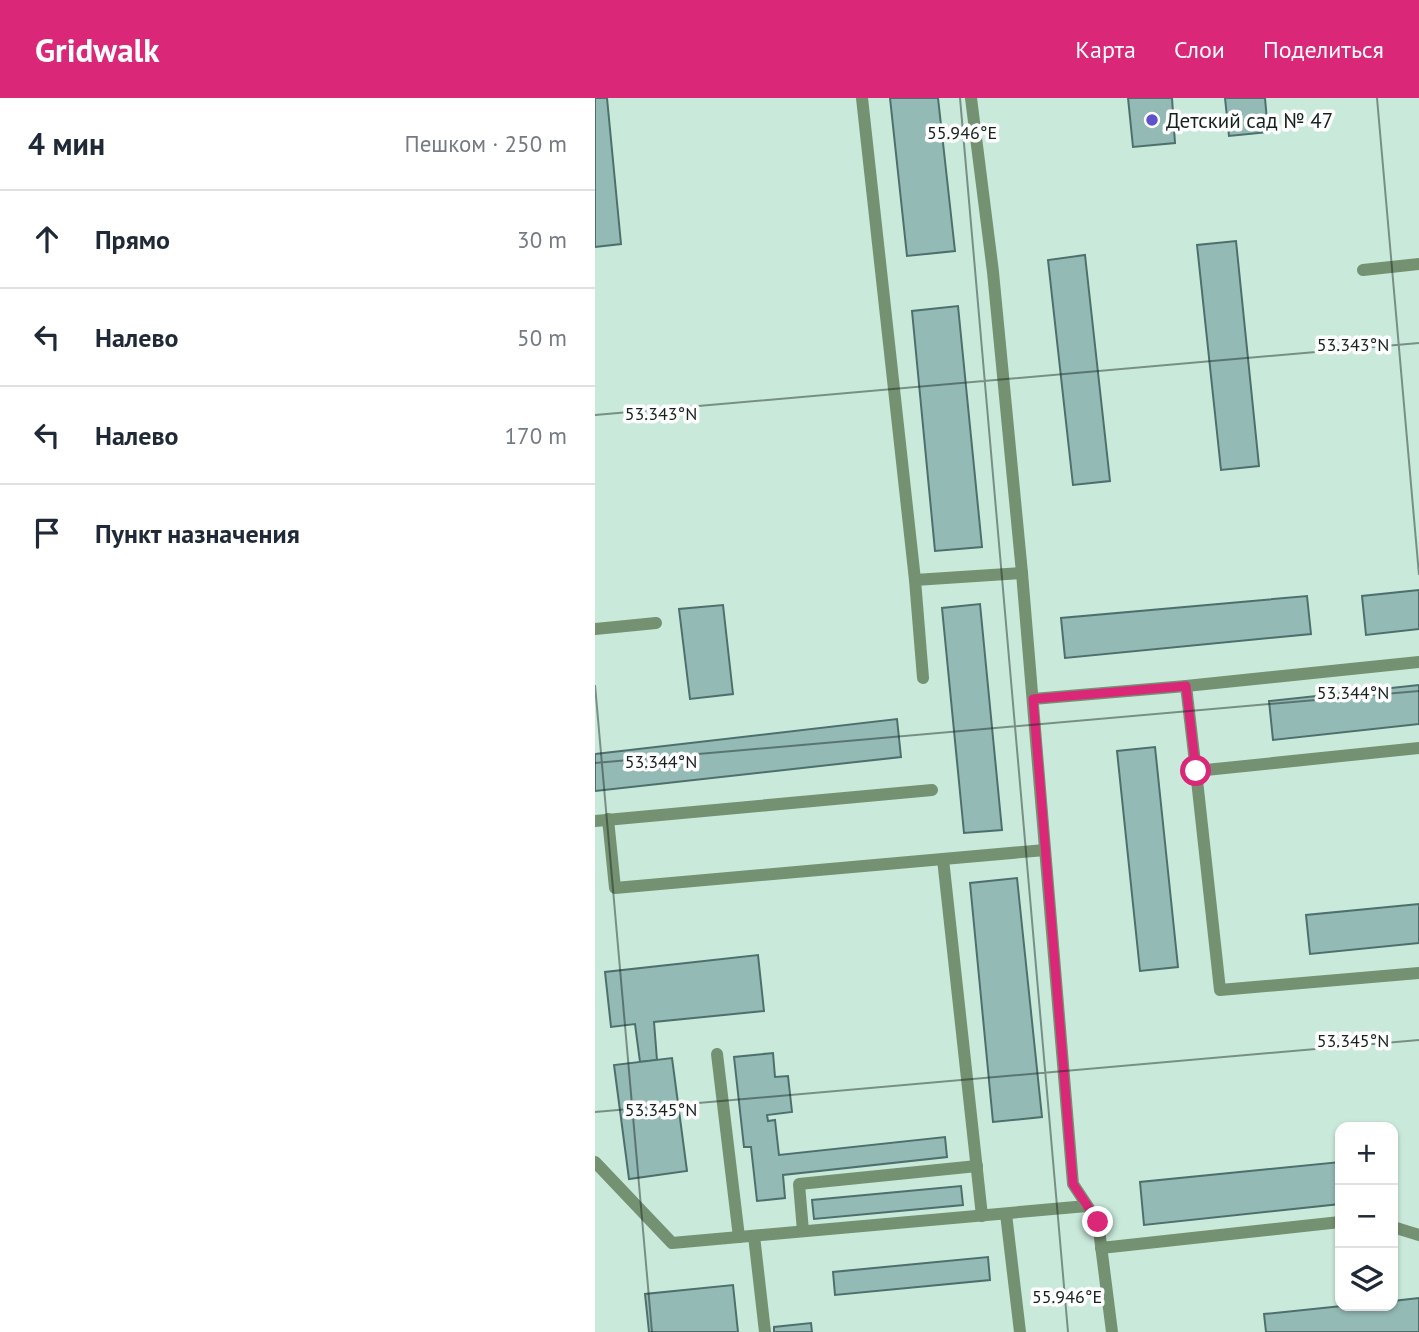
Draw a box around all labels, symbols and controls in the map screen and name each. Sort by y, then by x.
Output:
text: Gridwalk [35,28,159,71]
text: Карта [1075,34,1136,65]
text: Слои [1174,34,1225,65]
text: Поделиться [1263,34,1384,65]
place label: Детский сад № 47 [1166,107,1333,134]
marker: Детский сад № 47 [1144,112,1160,128]
text: 55.946°E [927,121,997,144]
text: 4 мин [28,124,105,163]
text: Пешком · 250 m [404,129,567,158]
icon: ahead [28,220,66,258]
text: Прямо [95,223,170,256]
text: 30 m [517,225,567,254]
icon: left [28,318,66,356]
text: Налево [95,321,179,354]
text: 50 m [517,323,567,352]
text: 53.343°N [1317,333,1389,356]
text: 53.343°N [625,402,697,425]
icon: left [28,416,66,454]
text: Налево [95,419,179,452]
text: 170 m [505,421,567,450]
icon: arrive [28,514,66,552]
text: Пункт назначения [95,517,300,550]
text: 53.344°N [1317,681,1389,704]
text: 53.344°N [625,750,697,773]
route start [1180,755,1211,786]
text: 53.345°N [1317,1029,1389,1052]
text: 53.345°N [625,1098,697,1121]
map controls [1335,1122,1398,1311]
button: + [1335,1122,1398,1185]
button: − [1335,1185,1398,1248]
route end [1082,1206,1113,1237]
button: layers [1335,1248,1398,1311]
text: 55.946°E [1032,1285,1102,1308]

